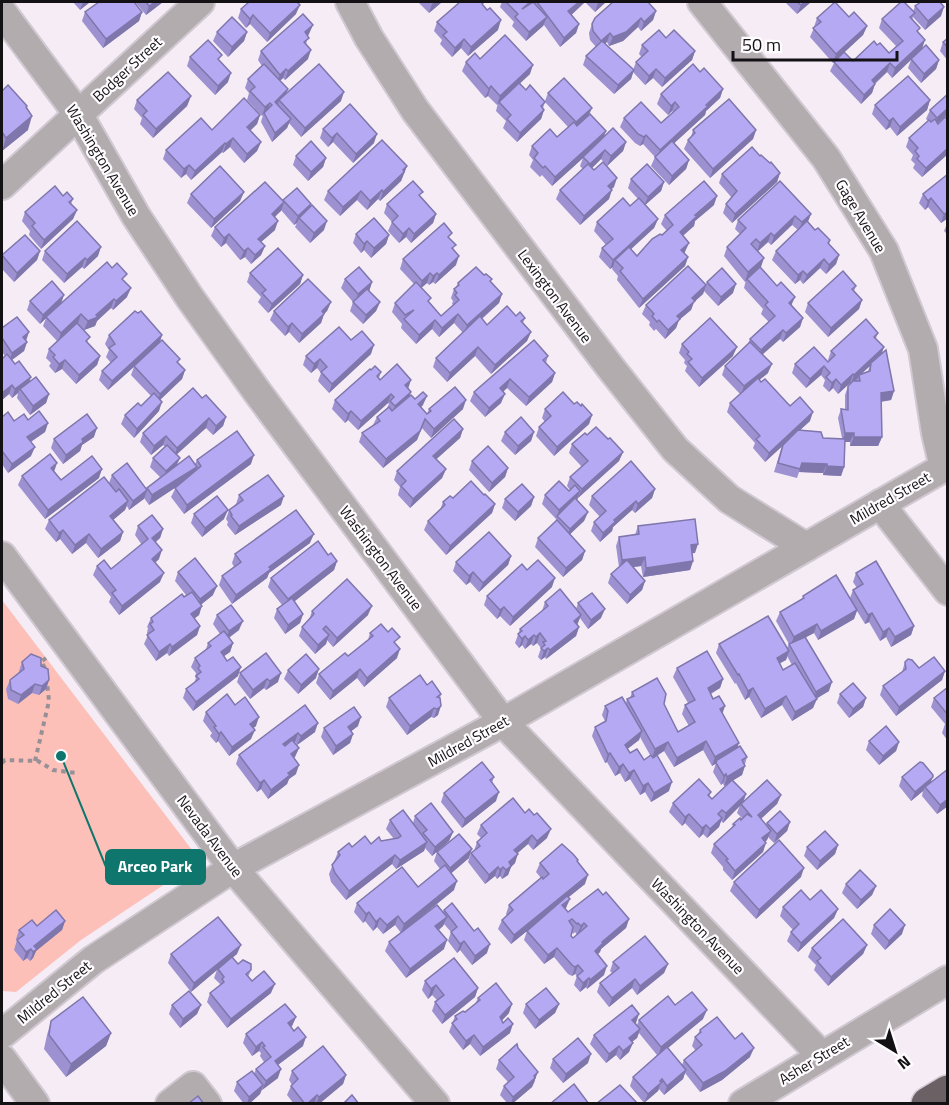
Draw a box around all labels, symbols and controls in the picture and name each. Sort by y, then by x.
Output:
scale bar [733,24,896,62]
street label: Bodger Street [87,30,167,107]
text: 50 m [742,31,781,58]
street label: Washington Avenue [61,100,145,220]
street label: Gage Avenue [830,175,892,257]
street label: Lexington Avenue [512,244,598,348]
street label: Mildred Street [845,465,935,530]
street label: Washington Avenue [334,501,428,615]
street label: Mildred Street [423,709,513,773]
street label: Nevada Avenue [171,790,249,882]
callout: Arceo Park [106,850,205,884]
text: Arceo Park [118,854,193,878]
street label: Washington Avenue [646,873,750,979]
street label: Mildred Street [12,954,97,1029]
north arrow [865,1021,925,1081]
street label: Asher Street [774,1029,854,1090]
text: N [892,1050,916,1076]

